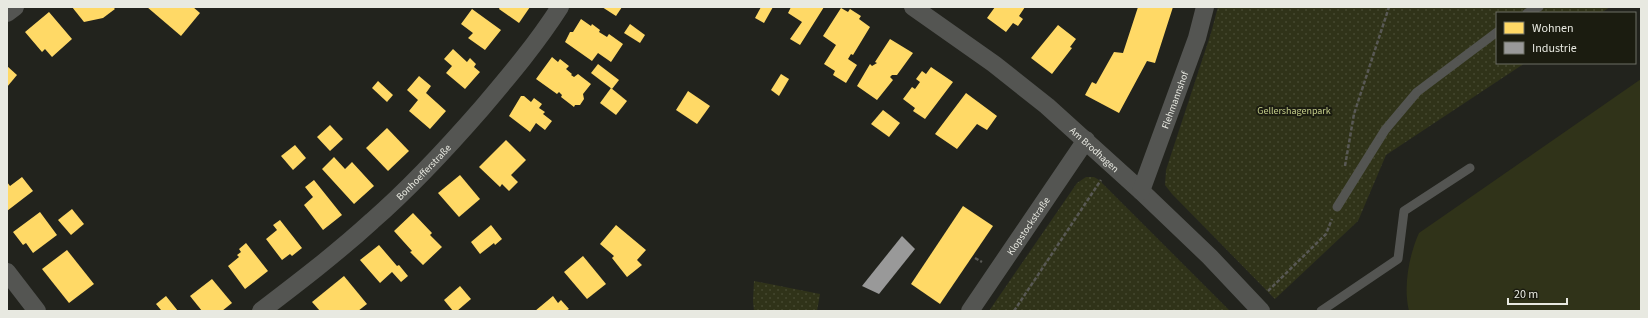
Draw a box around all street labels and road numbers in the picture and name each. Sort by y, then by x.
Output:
street label: Flehmannshof [1158,69,1193,131]
street label: Am Brodhagen [1066,124,1122,176]
street label: Bonhoefferstraße [393,141,454,204]
street label: Klopstockstraße [1004,194,1054,258]

